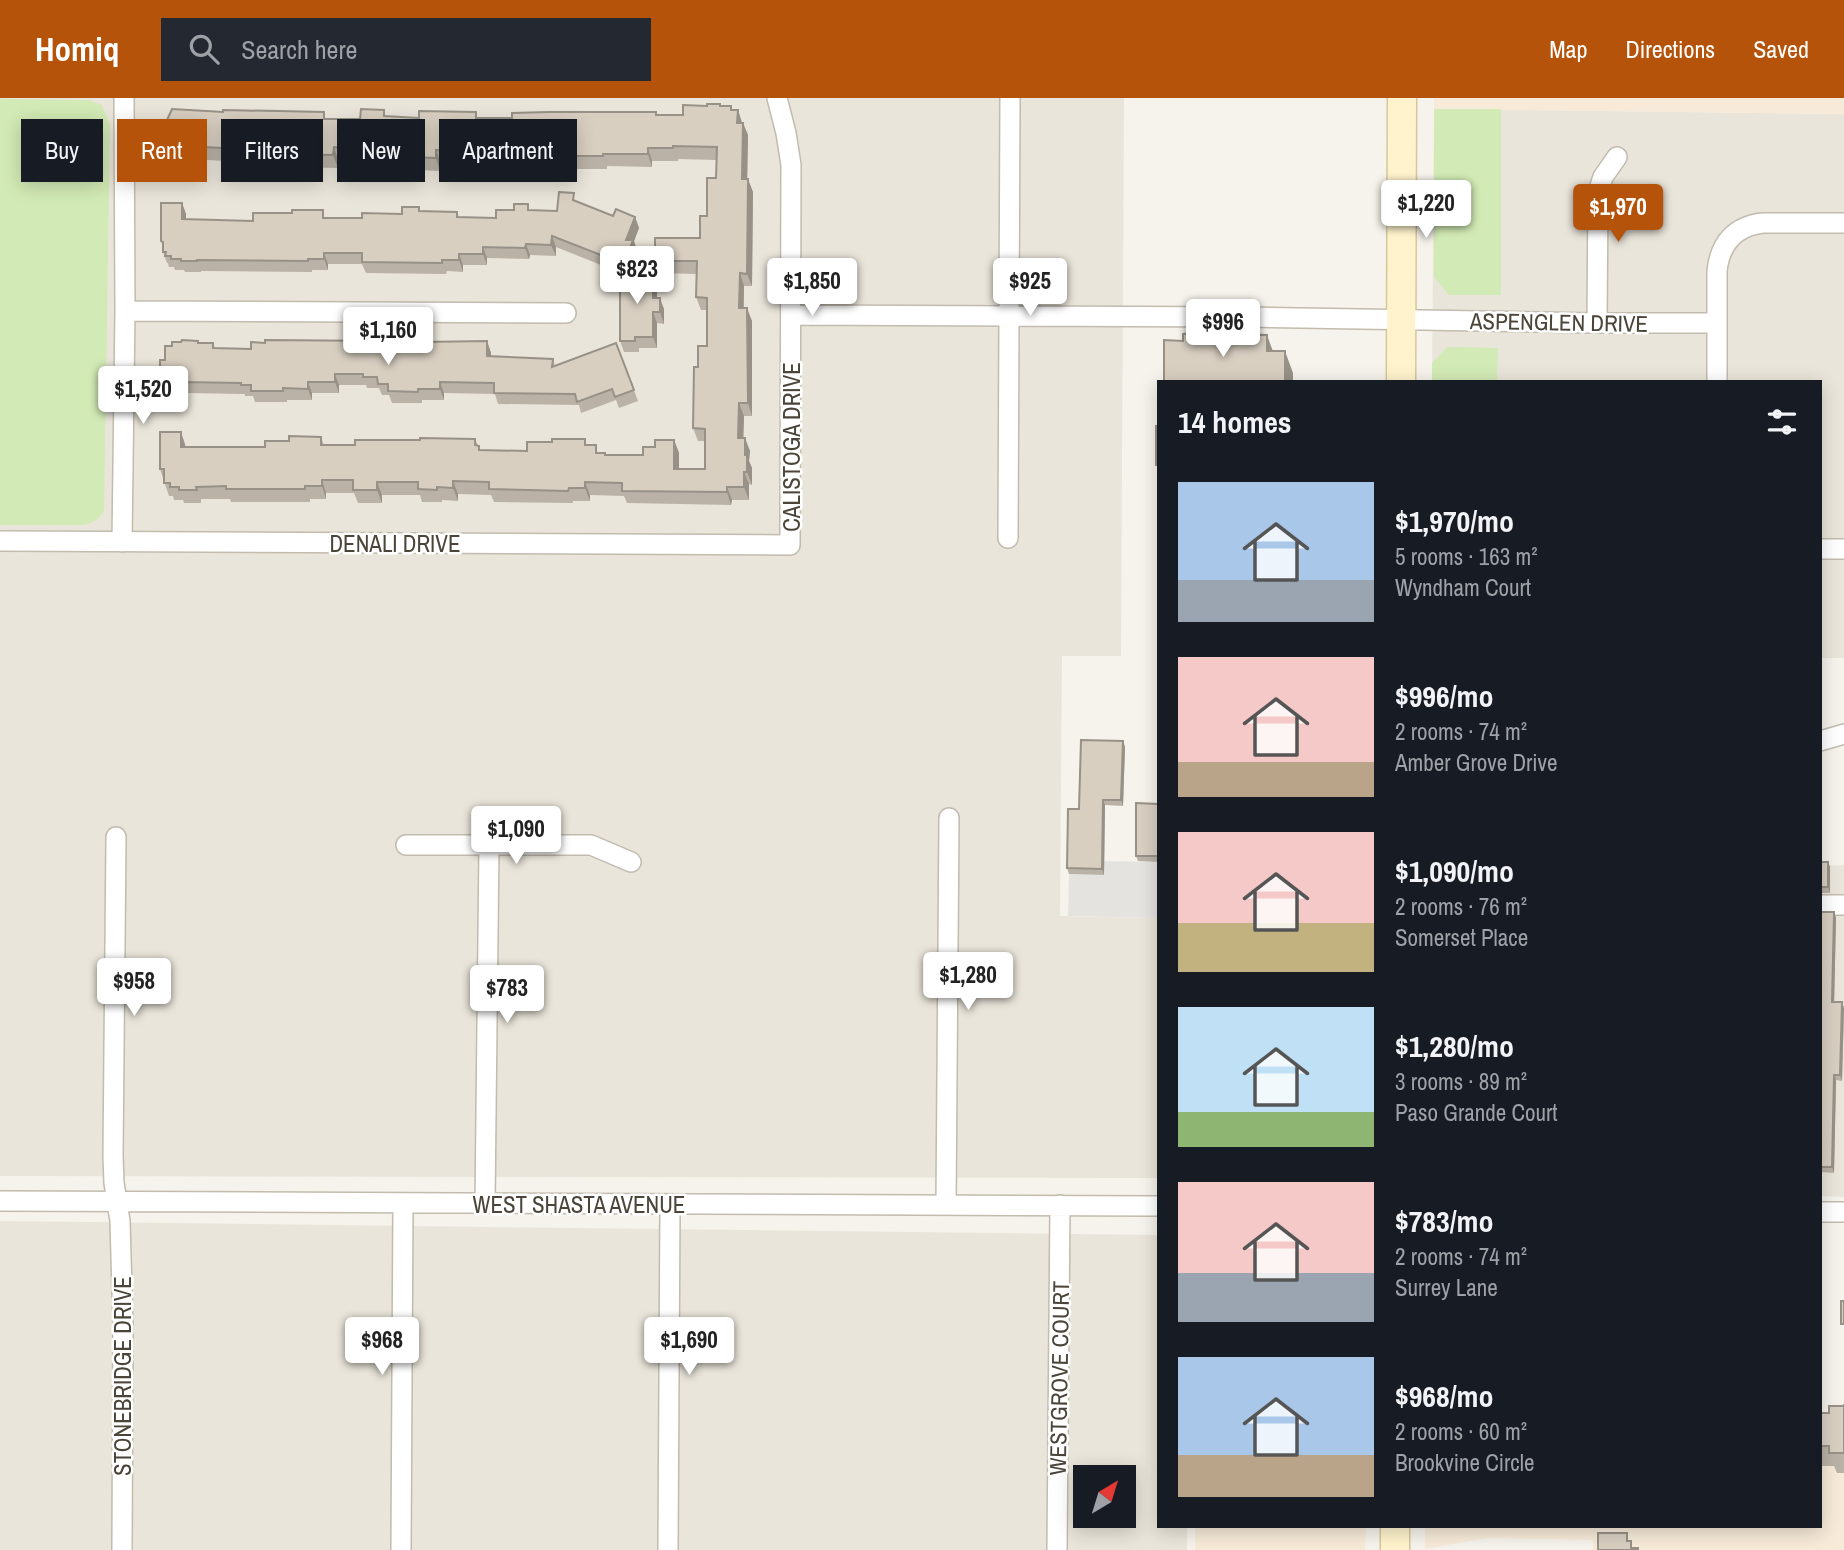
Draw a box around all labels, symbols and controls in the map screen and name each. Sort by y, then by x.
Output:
search box [161,18,651,81]
text: Homiq [35,27,119,71]
icon: search [185,30,223,68]
text: Search here [241,32,357,67]
text: Map [1549,33,1587,65]
text: Directions [1625,33,1715,65]
text: Saved [1753,33,1809,65]
chip: Buy [21,119,103,182]
chip: Rent [117,119,207,182]
chip: Filters [221,119,323,182]
chip: New [337,119,425,182]
chip: Apartment [439,119,577,182]
pin: $1,220 [1369,180,1483,240]
pin: $1,970 [1561,184,1675,244]
text: $1,220 [1397,187,1455,218]
text: $1,970 [1589,191,1647,222]
pin: $823 [596,246,678,306]
text: $823 [616,253,658,284]
pin: $1,850 [755,258,869,318]
pin: $925 [989,258,1071,318]
text: $1,850 [783,265,841,296]
text: $925 [1009,265,1051,296]
pin: $996 [1182,300,1264,359]
street label: ASPENGLEN DRIVE [1469,305,1648,339]
text: $996 [1202,306,1244,337]
pin: $1,160 [331,308,445,367]
text: $1,160 [359,314,417,345]
street label: CALISTOGA DRIVE [776,362,807,532]
pin: $1,520 [86,366,200,426]
text: $1,520 [114,373,172,404]
text: 14 homes [1178,402,1292,442]
icon: filters [1763,403,1801,441]
text: $1,970/mo [1395,501,1514,541]
icon: home [1234,510,1318,594]
street label: DENALI DRIVE [329,528,461,559]
text: 5 rooms · 163 m² [1395,541,1538,572]
text: Wyndham Court [1395,572,1531,603]
text: $996/mo [1395,676,1493,716]
icon: home [1234,685,1318,769]
text: 2 rooms · 74 m² [1395,716,1527,747]
text: Amber Grove Drive [1395,747,1557,778]
pin: $1,090 [459,806,573,866]
text: $1,090 [487,813,545,844]
text: $1,090/mo [1395,851,1514,891]
icon: home [1234,860,1318,944]
text: 2 rooms · 76 m² [1395,891,1527,922]
text: Somerset Place [1395,922,1528,953]
pin: $1,280 [911,953,1025,1012]
pin: $958 [93,958,175,1018]
text: $1,280 [939,959,997,990]
text: $958 [113,965,155,996]
pin: $783 [466,965,548,1025]
text: $783 [486,972,528,1003]
text: $1,280/mo [1395,1026,1514,1066]
icon: home [1234,1035,1318,1119]
text: 3 rooms · 89 m² [1395,1066,1527,1097]
text: Paso Grande Court [1395,1097,1558,1128]
street label: WEST SHASTA AVENUE [473,1189,685,1220]
text: $783/mo [1395,1201,1493,1241]
icon: home [1234,1210,1318,1294]
text: 2 rooms · 74 m² [1395,1241,1527,1272]
text: Surrey Lane [1395,1272,1498,1303]
street label: STONEBRIDGE DRIVE [107,1276,138,1476]
street label: WESTGROVE COURT [1042,1280,1076,1476]
pin: $968 [341,1318,423,1377]
pin: $1,690 [632,1318,746,1377]
text: $968 [361,1324,403,1355]
text: $1,690 [660,1324,718,1355]
text: $968/mo [1395,1376,1493,1416]
icon: home [1234,1385,1318,1469]
text: 2 rooms · 60 m² [1395,1416,1527,1447]
text: Brookvine Circle [1395,1447,1534,1478]
north arrow [1073,1465,1136,1528]
map controls [1073,1465,1136,1528]

